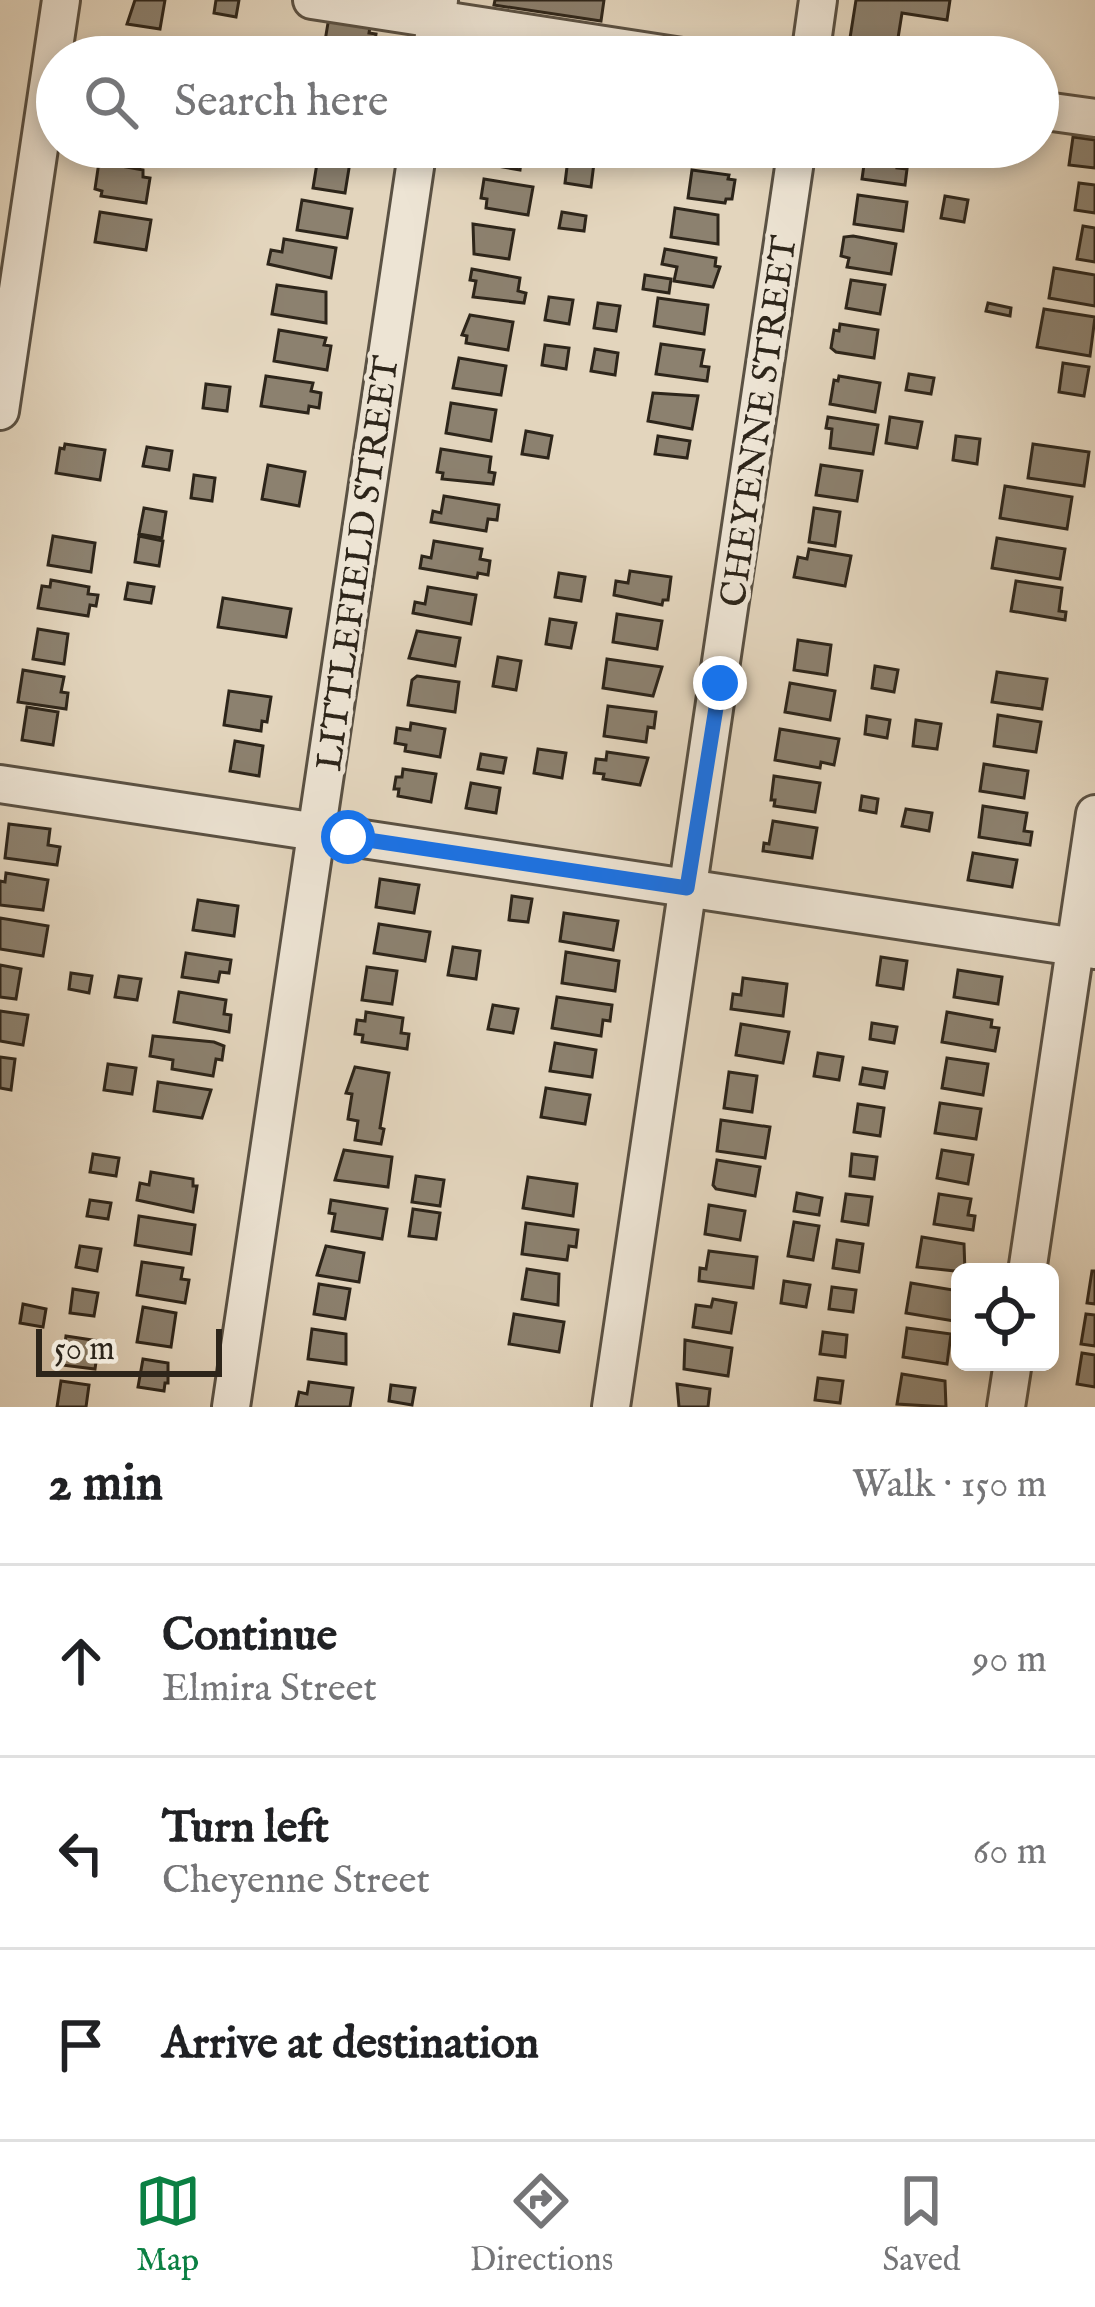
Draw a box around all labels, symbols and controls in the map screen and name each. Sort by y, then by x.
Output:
search box [36,36,1059,168]
icon: search [78,69,144,135]
text: Search here [174,74,388,131]
street label: CHEYENNE STREET [711,233,809,610]
street label: LITTLEFIELD STREET [307,353,411,774]
route end [693,656,747,710]
route start [321,810,375,864]
map controls [951,1263,1059,1371]
button: locate [951,1263,1059,1371]
scale bar [36,1323,222,1376]
text: 50 m [54,1329,115,1371]
text: 2 min [48,1453,163,1518]
text: Walk · 150 m [852,1461,1047,1510]
text: Continue [162,1608,337,1665]
icon: ahead [48,1628,114,1694]
text: 90 m [972,1636,1047,1685]
text: Elmira Street [162,1665,377,1714]
text: Turn left [162,1800,329,1857]
icon: left [48,1820,114,1886]
text: 60 m [973,1828,1047,1877]
text: Cheyenne Street [162,1857,430,1906]
icon: arrive [48,2012,114,2078]
text: Arrive at destination [162,2016,539,2073]
tab: Map [135,2168,201,2282]
tab: Directions [470,2168,613,2282]
tab: Saved [882,2168,960,2282]

